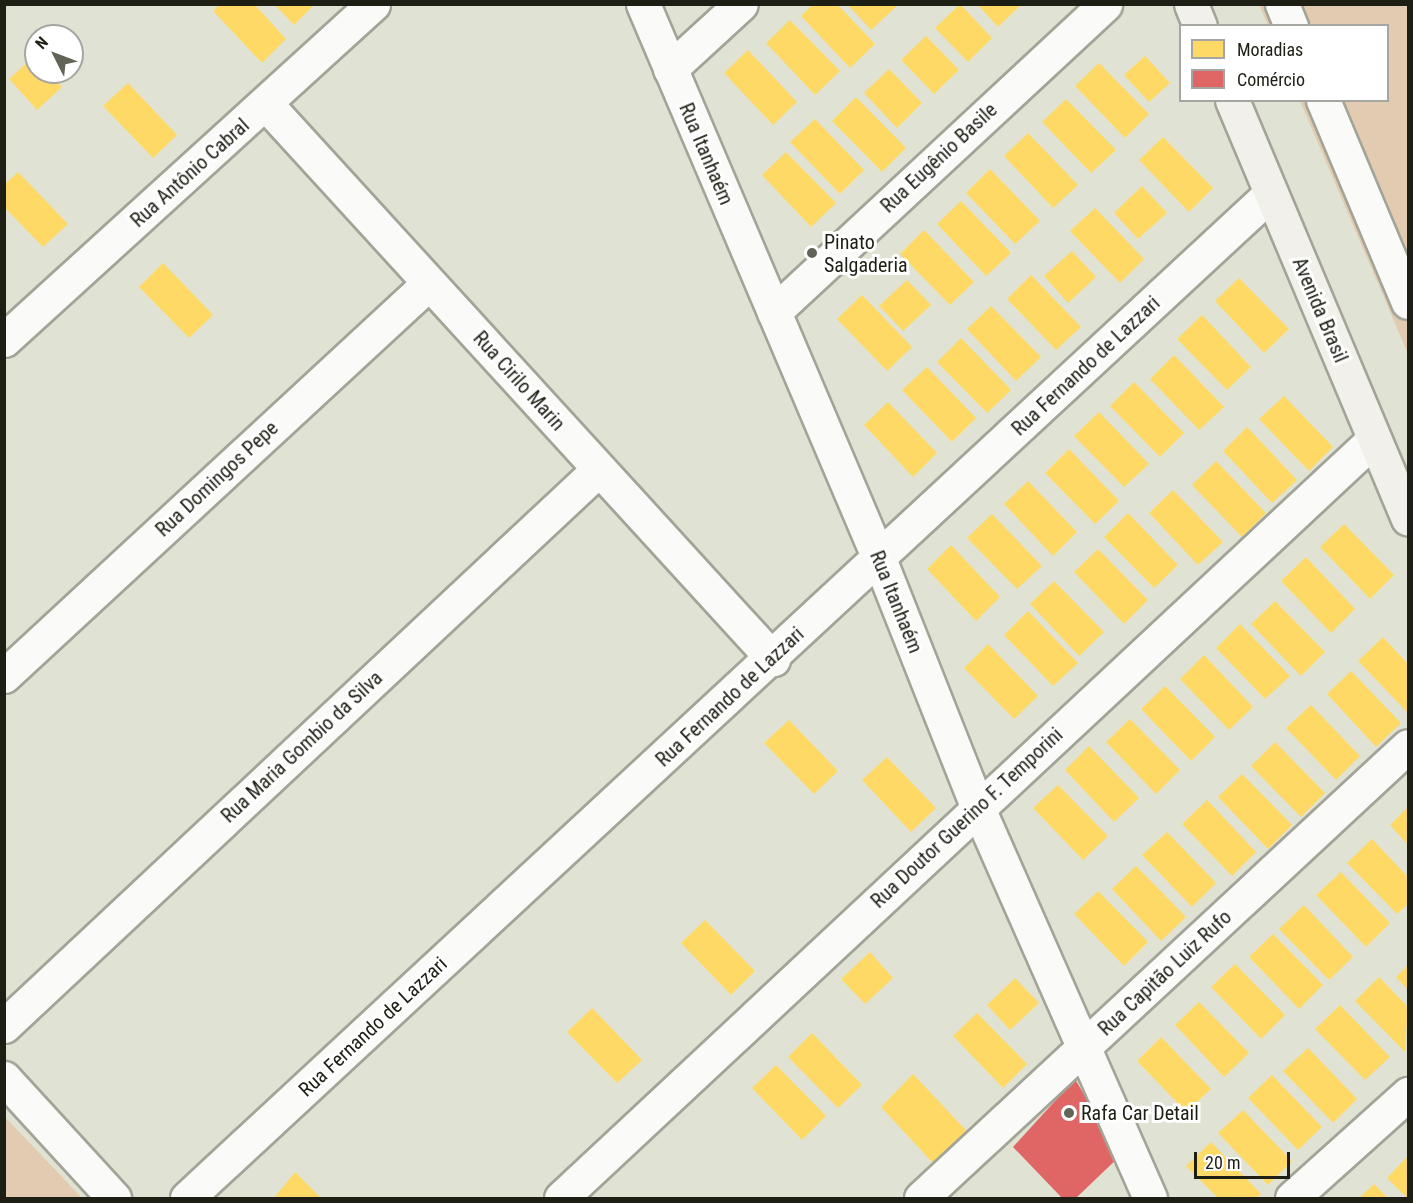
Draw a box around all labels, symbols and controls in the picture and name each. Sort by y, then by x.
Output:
north arrow [24,24,84,84]
legend [1179,24,1389,102]
text: N [31,33,52,53]
text: Moradias [1237,39,1303,60]
text: Comércio [1237,69,1305,90]
street label: Rua Eugênio Basile [876,98,1002,218]
street label: Rua Itanhaém [674,99,738,209]
street label: Rua Antônio Cabral [126,114,254,232]
place label: Pinato Salgaderia [824,230,908,277]
marker: Pinato Salgaderia [805,246,819,260]
street label: Avenida Brasil [1287,254,1353,366]
street label: Rua Fernando de Lazzari [1007,291,1165,441]
street label: Rua Cirilo Marin [468,326,570,436]
street label: Rua Domingos Pepe [151,416,283,542]
street label: Rua Itanhaém [865,547,927,657]
street label: Rua Fernando de Lazzari [651,622,809,772]
street label: Rua Maria Gombio da Silva [216,666,388,828]
street label: Rua Doutor Guerino F. Temporini [866,723,1068,913]
street label: Rua Capitão Luiz Rufo [1093,905,1237,1041]
street label: Rua Fernando de Lazzari [294,952,452,1102]
place label: Rafa Car Detail [1081,1101,1199,1125]
marker: Rafa Car Detail [1062,1106,1076,1120]
scale bar [1197,1140,1293,1178]
text: 20 m [1205,1152,1240,1173]

